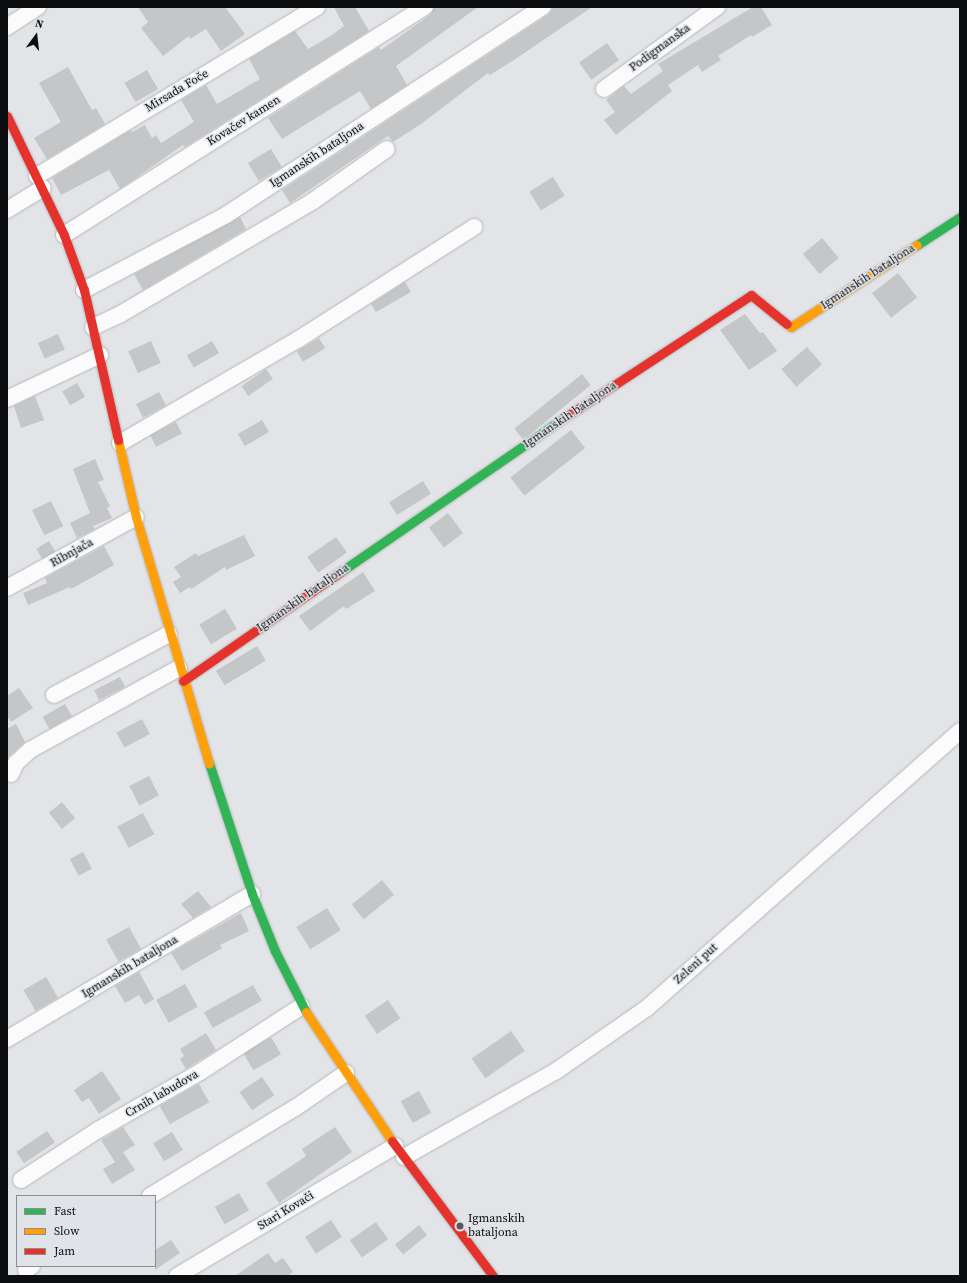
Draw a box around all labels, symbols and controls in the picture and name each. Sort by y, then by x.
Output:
north arrow [16,16,56,56]
text: N [33,16,45,32]
street label: Podigmanska [627,21,693,75]
street label: Mirsada Foče [143,66,211,116]
street label: Kovačev kamen [205,93,283,149]
street label: Igmanskih bataljona [267,119,367,191]
street label: Igmanskih bataljona [818,241,918,313]
street label: Igmanskih bataljona [520,378,620,452]
street label: Ribnjača [48,535,96,571]
street label: Igmanskih bataljona [254,561,352,635]
street label: Igmanskih bataljona [79,933,181,1001]
street label: Zeleni put [671,941,721,987]
street label: Crnih labudova [123,1067,201,1121]
street label: Stari Kovači [255,1189,317,1233]
legend [16,1195,156,1267]
text: Fast [54,1203,76,1219]
place label: Igmanskih bataljona [468,1212,525,1240]
marker: Igmanskih bataljona [455,1221,465,1231]
text: Slow [54,1223,79,1239]
text: Jam [54,1243,75,1259]

